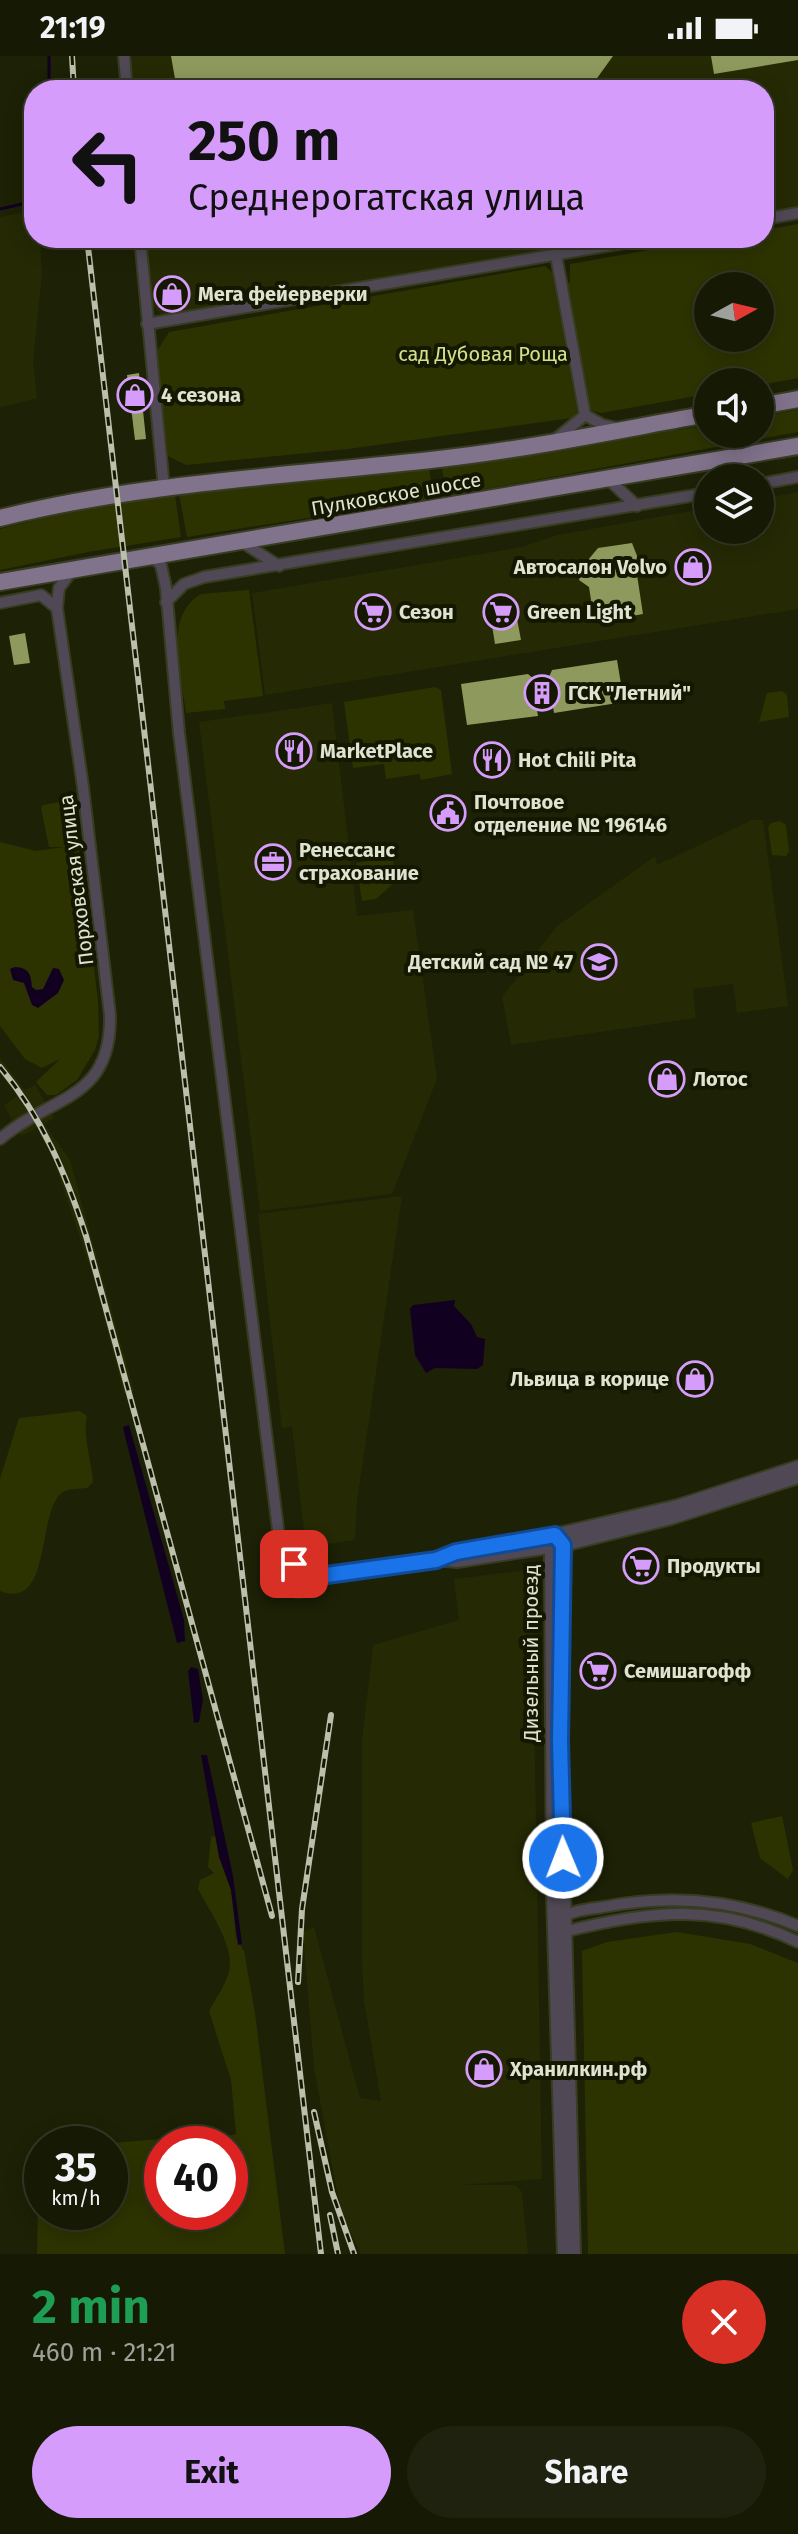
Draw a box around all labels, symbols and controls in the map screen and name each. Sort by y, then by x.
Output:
text: 21:19 [40,10,106,46]
text: 250 m [188,108,340,175]
icon: left [56,112,160,216]
text: Среднерогатская улица [188,176,585,220]
north arrow [694,272,774,352]
map controls [694,272,774,544]
shop icon: Мега фейерверки [153,275,191,313]
place label: Мега фейерверки [198,282,368,306]
park label: сад Дубовая Роща [398,342,568,366]
button: sound [694,368,774,448]
shop icon: 4 сезона [116,376,154,414]
place label: 4 сезона [161,383,241,407]
button: layers [694,464,774,544]
street label: Пулковское шоссе [309,467,483,521]
shop icon: Автосалон Volvo [674,548,712,586]
place label: Автосалон Volvo [513,555,667,579]
supermarket icon: Сезон [354,593,392,631]
supermarket icon: Green Light [482,593,520,631]
place label: Сезон [399,600,454,624]
place label: Green Light [527,600,632,624]
building icon: ГСК "Летний" [523,674,561,712]
place label: ГСК "Летний" [568,681,691,705]
restaurant icon: MarketPlace [275,732,313,770]
place label: MarketPlace [320,739,433,763]
restaurant icon: Hot Chili Pita [473,741,511,779]
place label: Hot Chili Pita [518,748,636,772]
place label: Почтовое отделение № 196146 [474,790,667,837]
street label: Порховская улица [54,793,98,967]
public building icon: Почтовое отделение № 196146 [429,794,467,832]
place label: Ренессанс страхование [299,838,419,885]
office icon: Ренессанс страхование [254,843,292,881]
school or university icon: Детский сад № 47 [580,943,618,981]
place label: Детский сад № 47 [407,950,573,974]
shop icon: Лотос [648,1060,686,1098]
place label: Лотос [693,1067,748,1091]
shop icon: Львица в корице [676,1360,714,1398]
place label: Львица в корице [510,1367,669,1391]
pin [260,1530,328,1598]
icon: arrive [272,1542,316,1586]
supermarket icon: Продукты [622,1547,660,1585]
place label: Продукты [667,1554,761,1578]
street label: Дизельный проезд [519,1564,543,1743]
supermarket icon: Семишагофф [579,1652,617,1690]
place label: Семишагофф [624,1659,752,1683]
position arrow [521,1816,605,1900]
shop icon: Хранилкин.рф [465,2050,503,2088]
place label: Хранилкин.рф [509,2057,647,2081]
speed limit sign: 40 [144,2126,248,2230]
text: 35 [55,2144,97,2192]
text: km/h [51,2186,101,2210]
text: 2 min [32,2278,150,2336]
button: close [682,2280,766,2364]
text: 460 m · 21:21 [32,2337,177,2368]
button: Exit [32,2426,391,2518]
button: Share [407,2426,766,2518]

